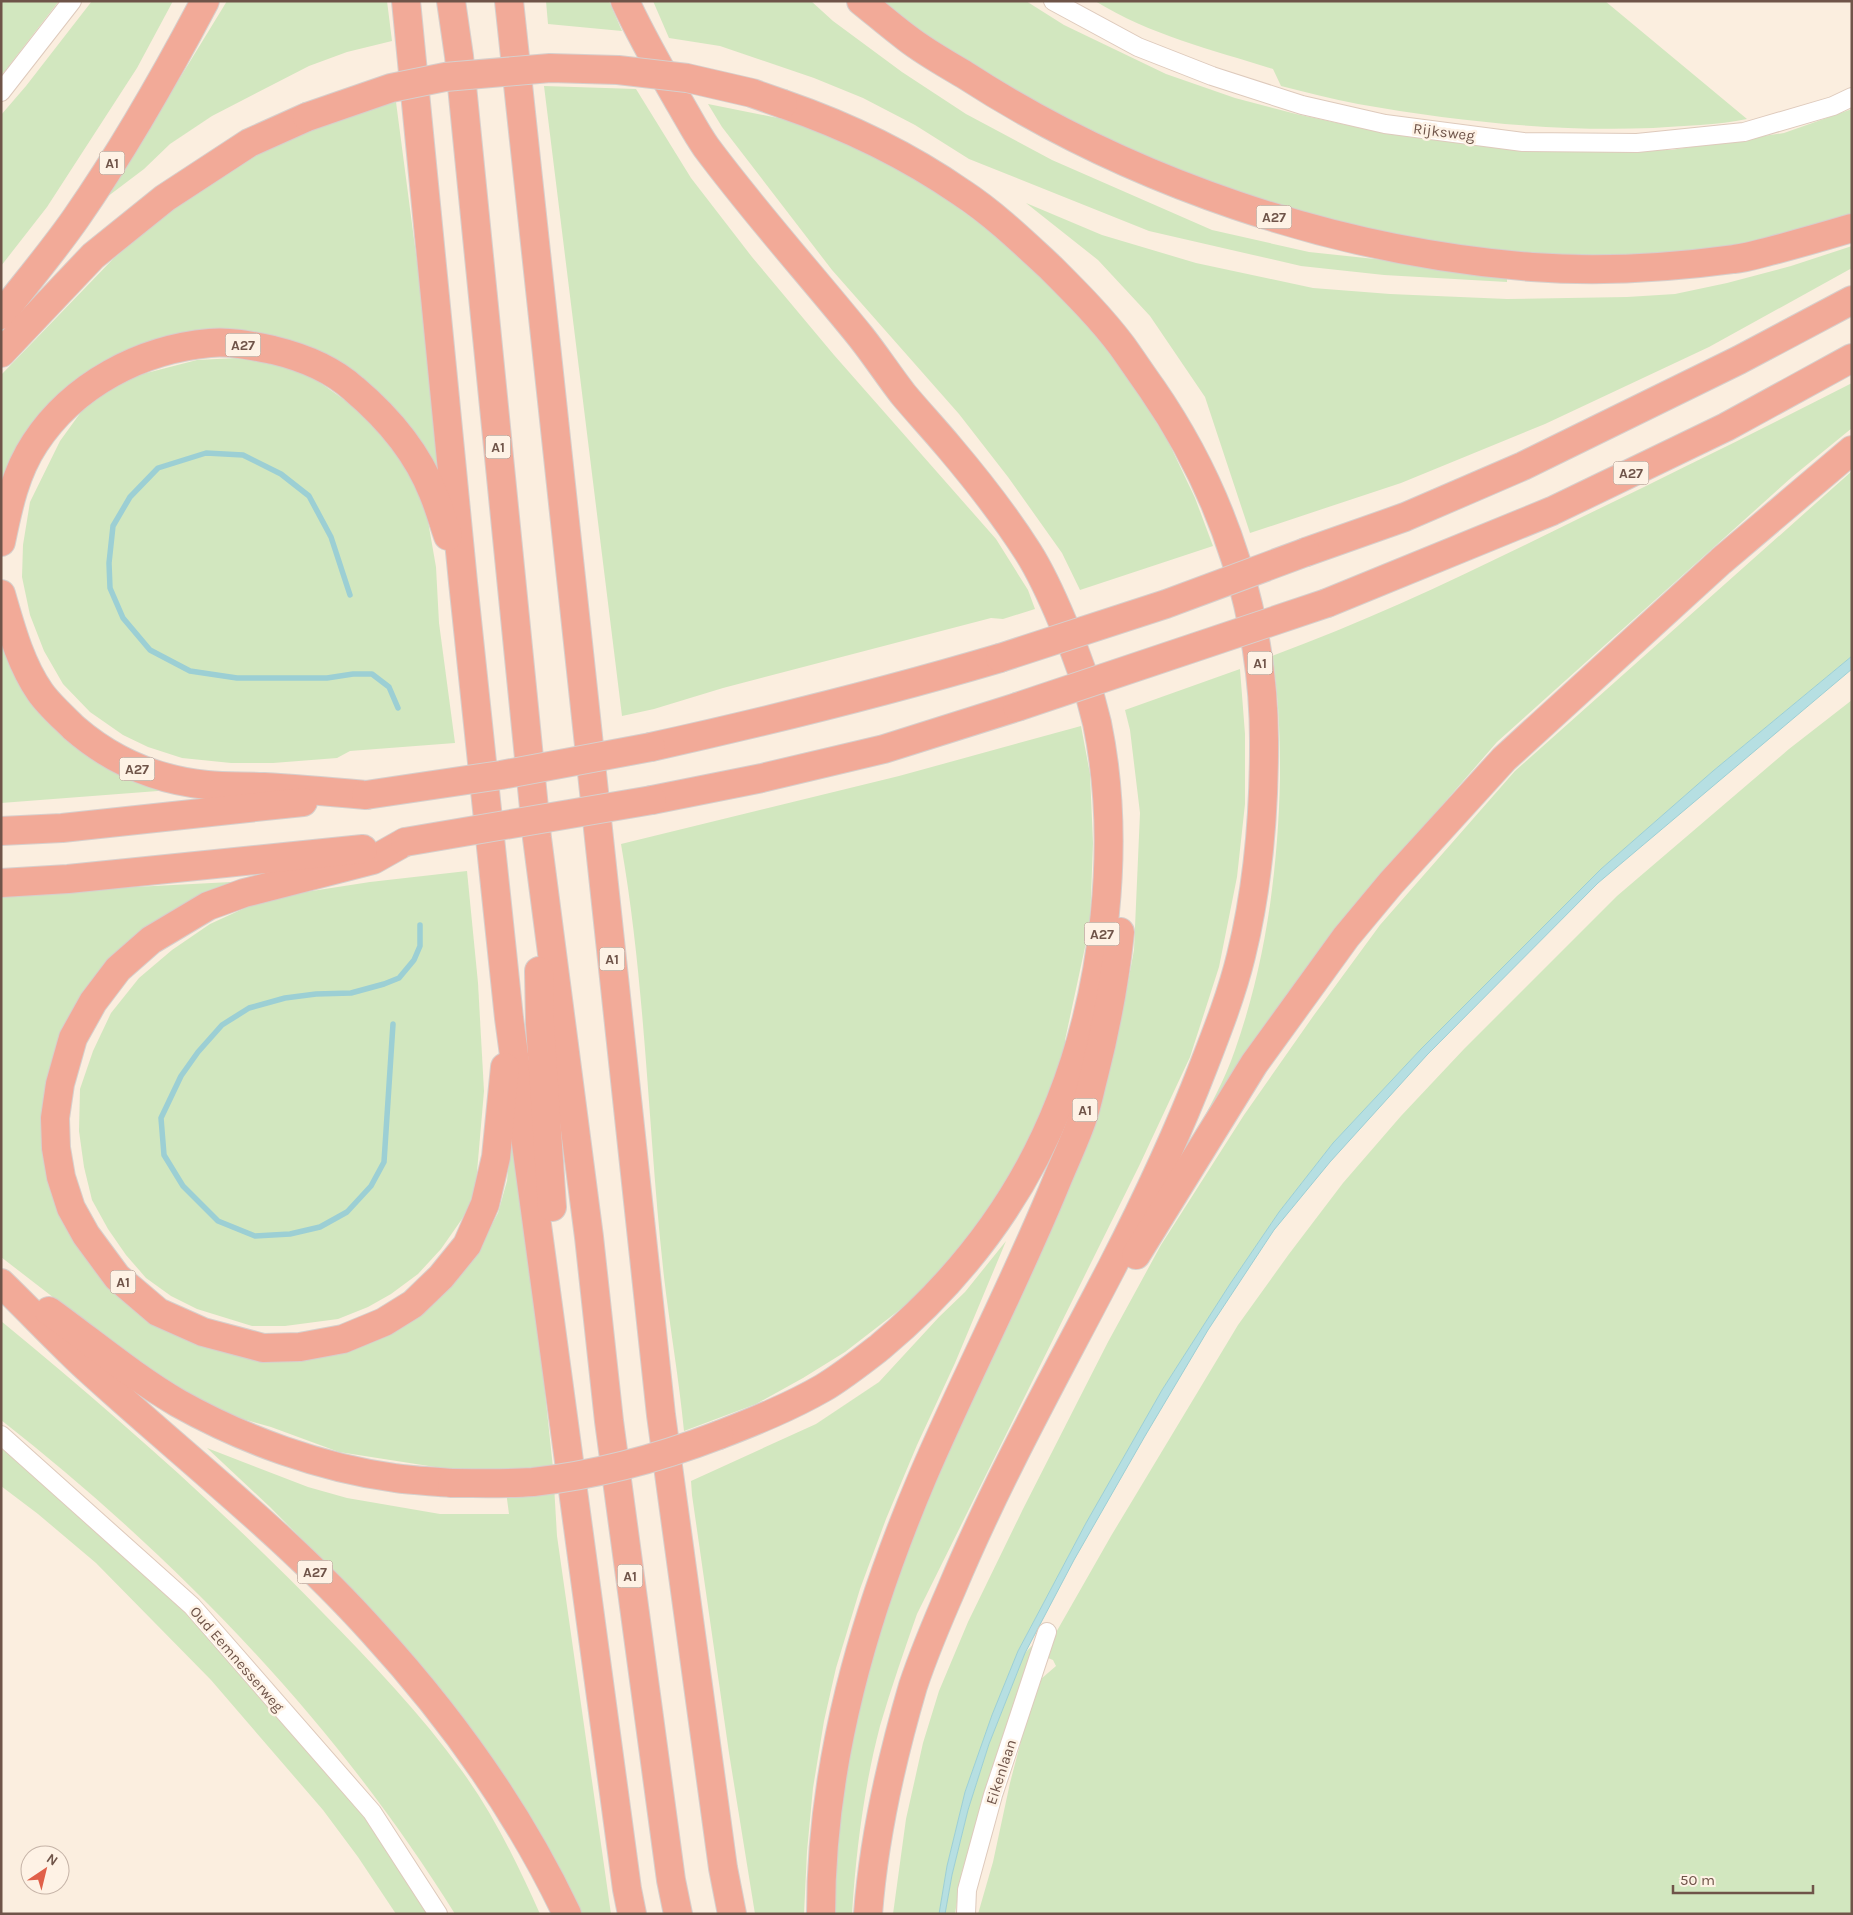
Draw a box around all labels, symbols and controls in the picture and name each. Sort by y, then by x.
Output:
street label: Rijksweg [1412,119,1476,145]
road number: A1 [100,152,124,174]
road number: A27 [1256,206,1292,228]
road number: A27 [226,334,260,356]
road number: A1 [486,436,510,458]
road number: A27 [1614,462,1648,484]
road number: A1 [1248,651,1272,674]
road number: A27 [120,758,154,781]
road number: A27 [1084,922,1120,946]
road number: A1 [600,948,624,971]
road number: A1 [1072,1098,1098,1122]
road number: A1 [110,1270,136,1294]
road number: A27 [298,1560,332,1584]
road number: A1 [618,1564,642,1588]
street label: Oud Eemnesserweg [186,1603,288,1716]
street label: Eikenlaan [982,1737,1020,1807]
north arrow [20,1845,70,1895]
text: N [43,1850,61,1870]
scale bar [1673,1862,1813,1894]
text: 50 m [1680,1871,1715,1889]

